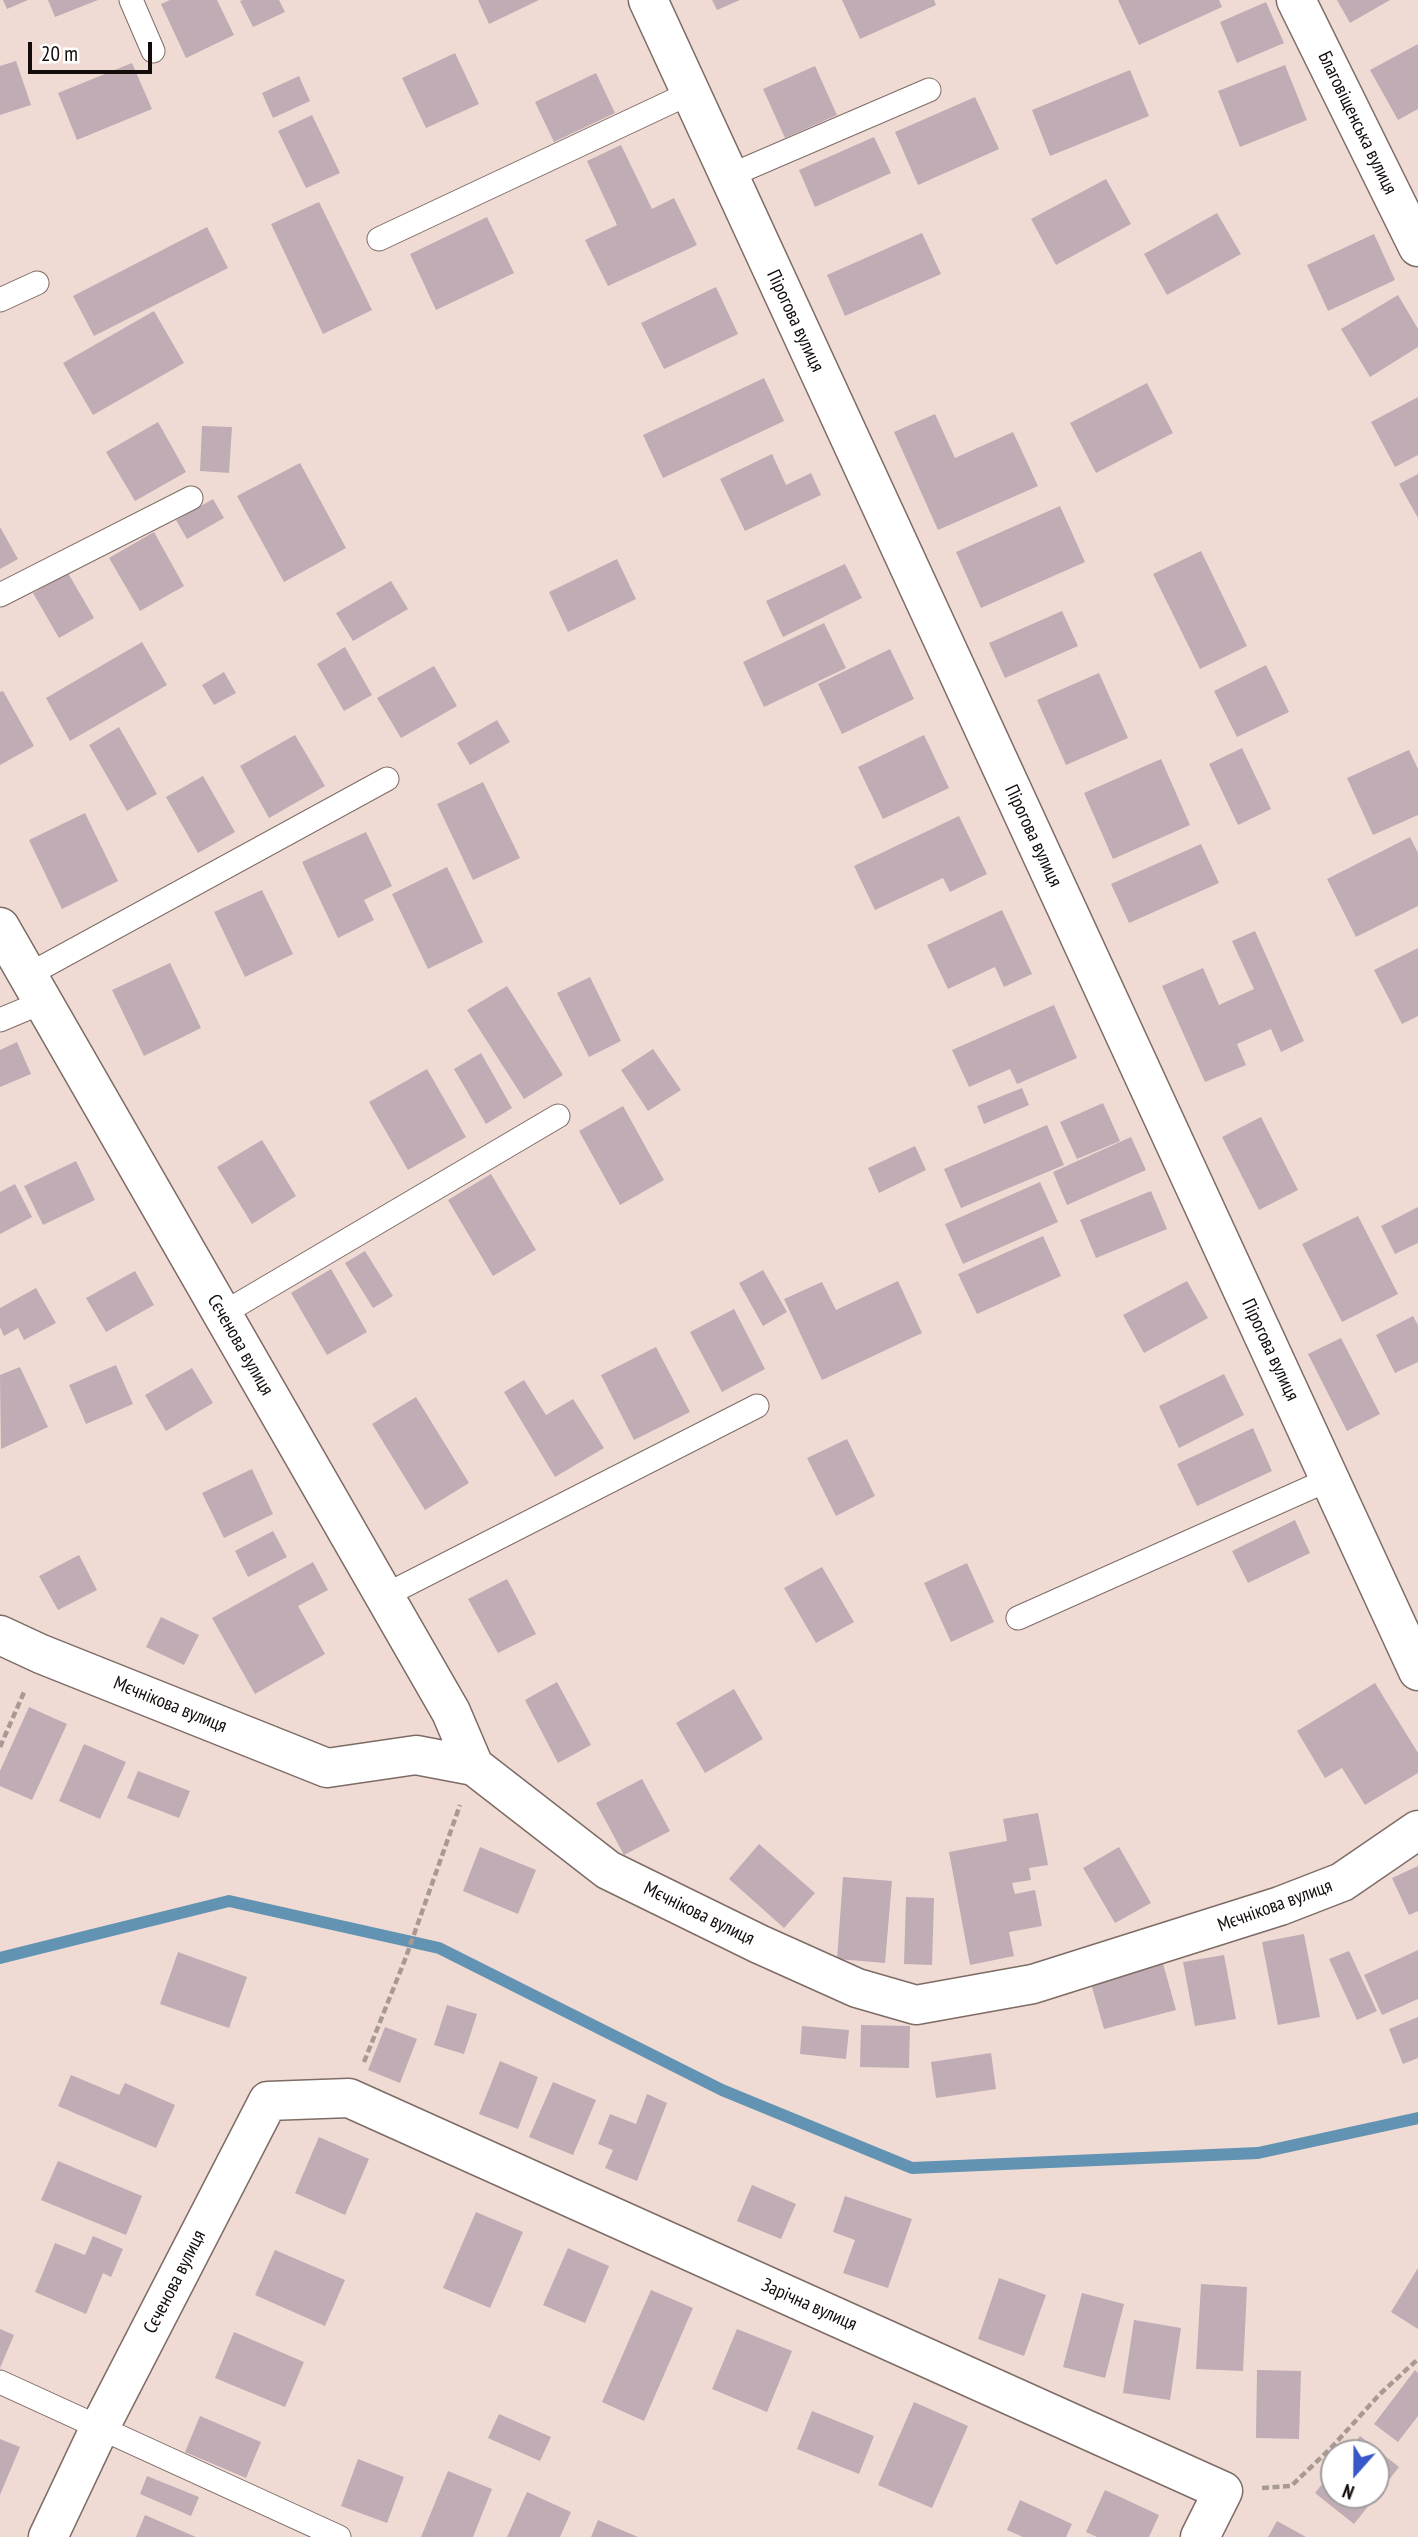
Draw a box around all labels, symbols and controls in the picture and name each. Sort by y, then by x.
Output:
scale bar [32,28,156,72]
text: 20 m [41,40,78,67]
street label: Благовіщенська вулиця [1313,48,1401,198]
street label: Пірогова вулиця [761,266,829,376]
street label: Пірогова вулиця [999,781,1067,891]
street label: Сєченова вулиця [202,1290,278,1400]
street label: Пірогова вулиця [1236,1295,1304,1405]
street label: Мєчнікова вулиця [110,1672,230,1738]
street label: Мєчнікова вулиця [1215,1875,1335,1937]
street label: Мєчнікова вулиця [640,1877,758,1951]
street label: Сєченова вулиця [139,2227,211,2337]
street label: Зарічна вулиця [758,2274,860,2336]
north arrow [1320,2439,1390,2509]
text: N [1339,2479,1357,2505]

